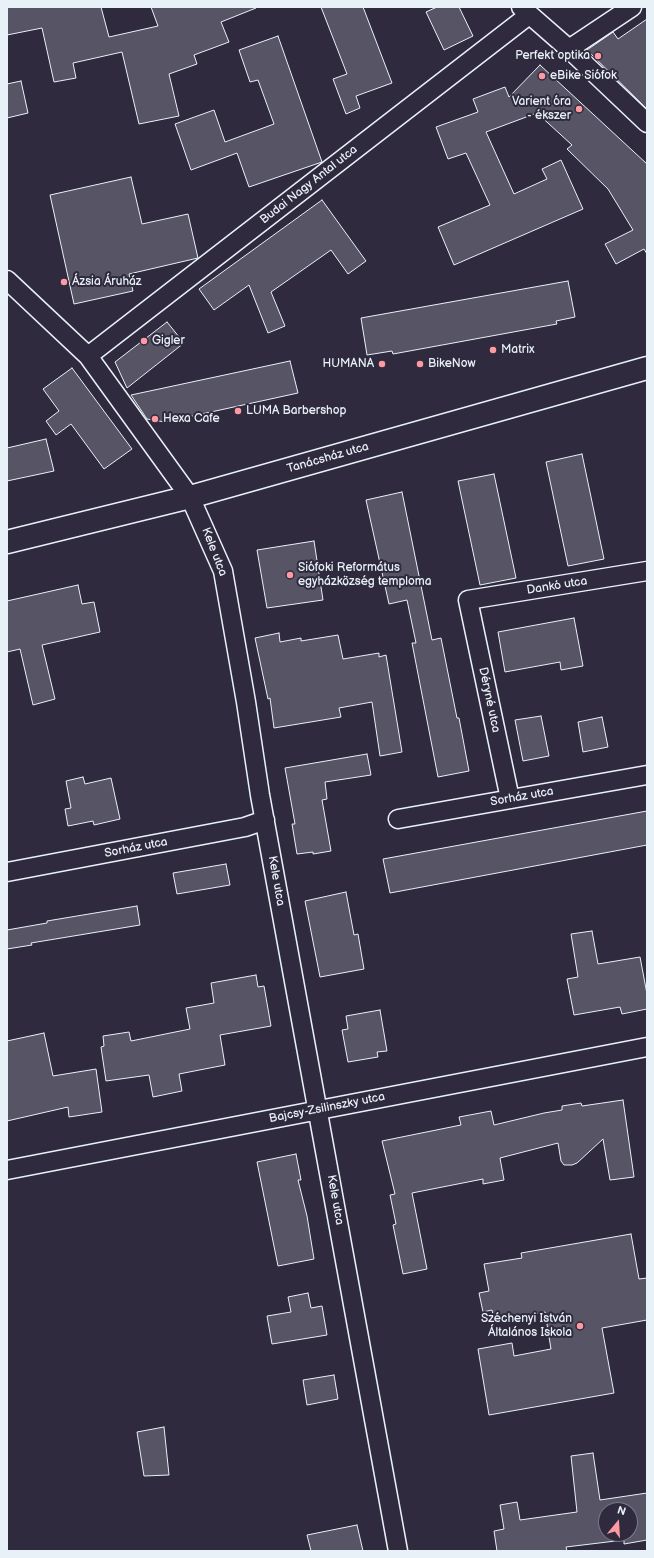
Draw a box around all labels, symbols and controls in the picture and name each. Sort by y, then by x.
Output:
place label: Perfekt optika [515,49,590,63]
marker: Perfekt optika [593,51,603,61]
place label: eBike Siófok [550,69,617,83]
marker: eBike Siófok [537,71,547,81]
place label: Varient óra - ékszer [512,95,571,123]
marker: Varient óra - ékszer [574,104,584,114]
street label: Budai Nagy Antal utca [258,143,360,227]
place label: Ázsia Áruház [72,275,142,289]
marker: Ázsia Áruház [59,277,69,287]
place label: Gigler [152,334,185,348]
marker: Gigler [139,336,149,346]
place label: Matrix [501,343,535,357]
marker: Matrix [488,345,498,355]
place label: HUMANA [322,357,374,371]
place label: BikeNow [428,357,476,371]
marker: HUMANA [377,359,387,369]
marker: BikeNow [415,359,425,369]
place label: LUMA Barbershop [246,404,347,418]
marker: LUMA Barbershop [233,406,243,416]
place label: Hexa Cafe [163,412,220,426]
marker: Hexa Cafe [150,414,160,424]
street label: Tanácsház utca [286,439,370,477]
street label: Kele utca [198,526,230,578]
place label: Siófoki Református egyházközség temploma [298,561,431,589]
marker: Siófoki Református egyházközség temploma [285,570,295,580]
street label: Dankó utca [526,574,588,598]
street label: Déryné utca [475,666,503,734]
street label: Sorház utca [489,784,555,810]
street label: Sorház utca [103,835,169,861]
street label: Kele utca [264,855,288,907]
street label: Bajcsy-Zsilinszky utca [268,1090,386,1126]
street label: Kele utca [323,1174,347,1226]
place label: Széchenyi István Általános Iskola [481,1312,572,1340]
marker: Széchenyi István Általános Iskola [575,1321,585,1331]
north arrow [598,1502,638,1542]
text: N [616,1504,627,1519]

